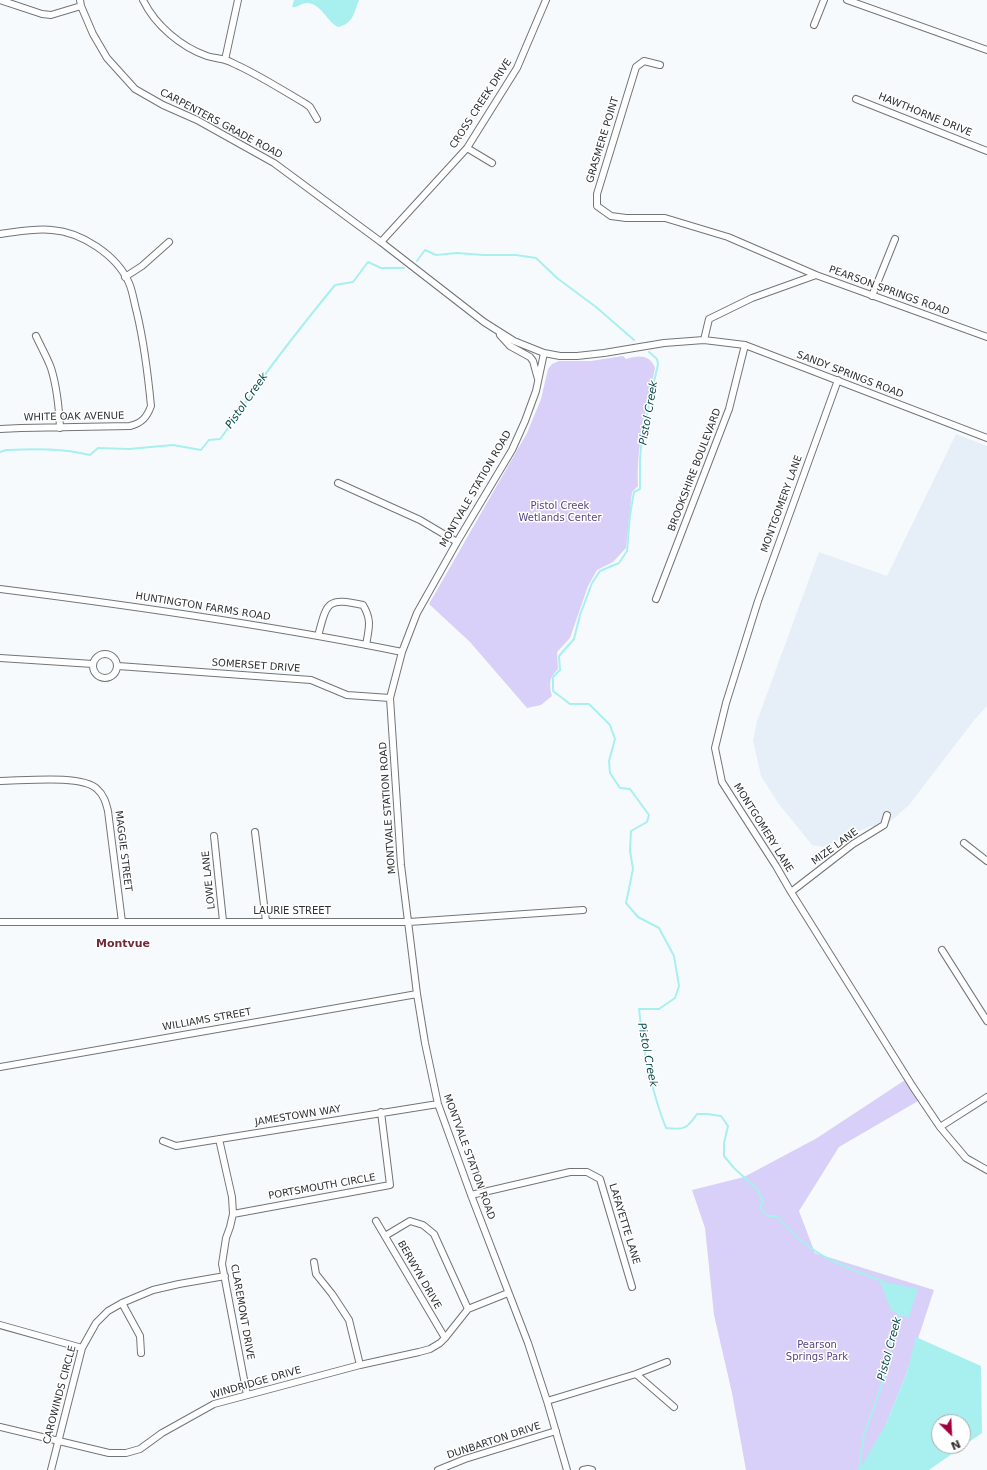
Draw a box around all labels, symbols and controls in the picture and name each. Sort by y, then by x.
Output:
street label: CROSS CREEK DRIVE [447,57,515,151]
street label: CARPENTERS GRADE ROAD [158,87,284,161]
street label: HAWTHORNE DRIVE [876,91,974,139]
street label: GRASMERE POINT [584,96,622,184]
street label: PEARSON SPRINGS ROAD [827,264,951,318]
street label: SANDY SPRINGS ROAD [795,349,905,401]
water label: Pistol Creek [223,371,271,431]
water label: Pistol Creek [637,380,661,446]
street label: BROOKSHIRE BOULEVARD [666,407,724,533]
street label: WHITE OAK AVENUE [24,410,124,424]
street label: MONTVALE STATION ROAD [438,429,514,549]
street label: MONTGOMERY LANE [759,454,805,554]
park label: Pistol Creek Wetlands Center [518,500,602,524]
street label: HUNTINGTON FARMS ROAD [134,590,272,624]
street label: SOMERSET DRIVE [211,657,301,675]
street label: MONTVALE STATION ROAD [377,741,399,875]
street label: MONTGOMERY LANE [731,781,795,875]
street label: MAGGIE STREET [112,810,134,892]
street label: MIZE LANE [809,826,861,868]
street label: LOWE LANE [200,850,218,910]
street label: LAURIE STREET [253,905,331,917]
district label: Montvue [96,937,150,951]
street label: WILLIAMS STREET [162,1006,252,1034]
water label: Pistol Creek [634,1022,660,1088]
street label: MONTVALE STATION ROAD [441,1093,497,1221]
street label: JAMESTOWN WAY [254,1103,342,1129]
street label: PORTSMOUTH CIRCLE [268,1172,376,1202]
street label: LAFAYETTE LANE [606,1182,642,1266]
street label: BERWYN DRIVE [395,1239,443,1311]
street label: CLAREMONT DRIVE [228,1263,256,1361]
water label: Pistol Creek [875,1316,905,1382]
park label: Pearson Springs Park [786,1339,848,1362]
street label: CAROWINDS CIRCLE [41,1344,79,1446]
street label: WINDRIDGE DRIVE [209,1364,303,1402]
north arrow [931,1414,971,1454]
street label: DUNBARTON DRIVE [446,1420,542,1462]
text: N [949,1437,963,1452]

